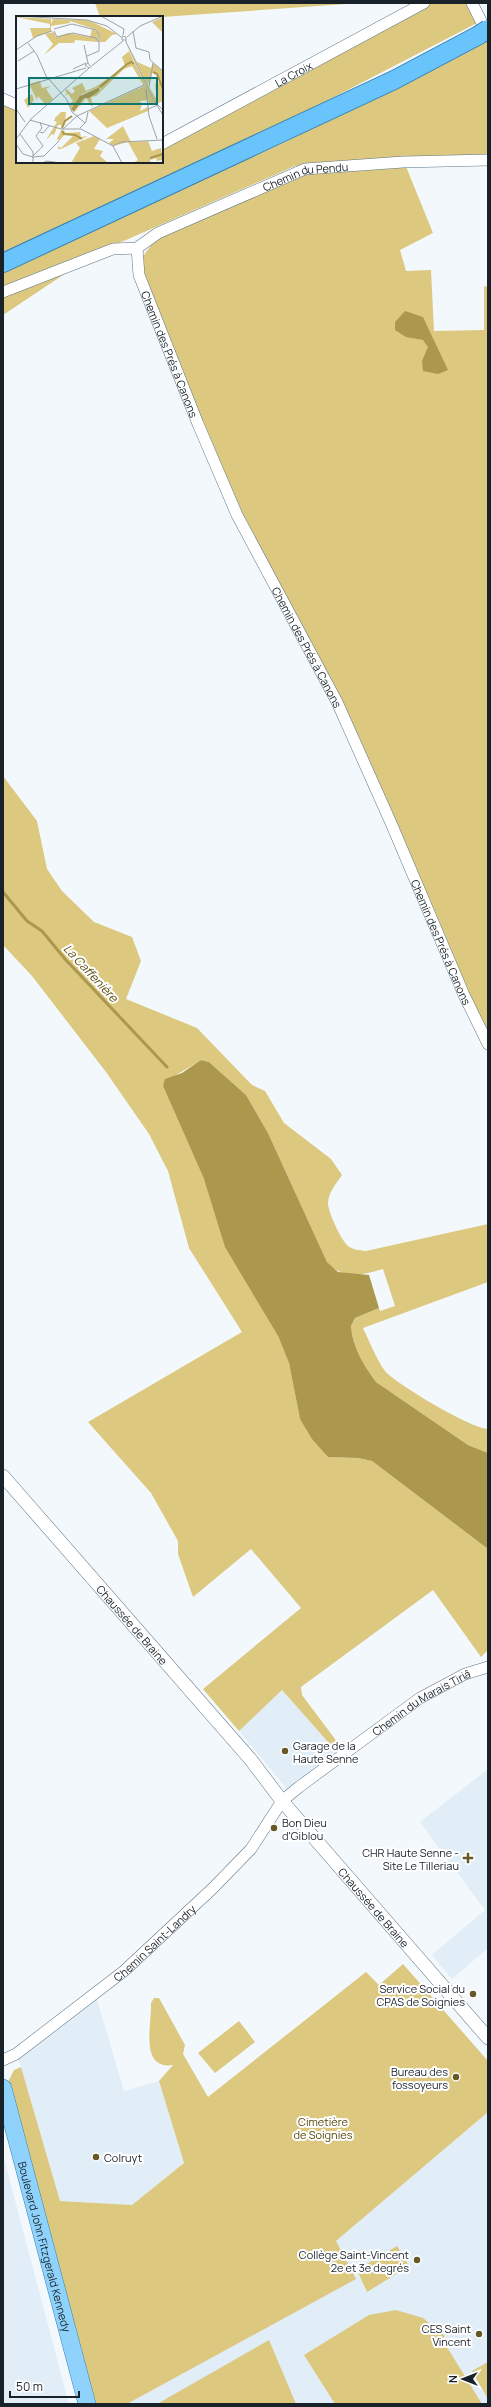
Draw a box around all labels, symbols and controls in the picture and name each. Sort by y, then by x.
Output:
inset map [16,16,163,163]
street label: La Croix [272,57,315,90]
street label: Chemin du Pendu [260,158,349,194]
street label: Chemin des Prés à Canons [138,288,202,420]
street label: Chemin des Prés à Canons [269,584,346,710]
street label: Chemin des Prés à Canons [408,877,475,1007]
water label: La Caffenière [60,940,123,1006]
street label: Chaussée de Braine [94,1581,172,1668]
street label: Chemin du Marais Tiriâ [369,1665,472,1739]
place label: Garage de la Haute Senne [293,1738,359,1766]
marker: Garage de la Haute Senne [280,1746,290,1756]
place label: Bon Dieu d'Giblou [282,1815,327,1843]
marker: Bon Dieu d'Giblou [269,1823,279,1833]
place label: CHR Haute Senne - Site Le Tilleriau [362,1845,459,1873]
marker: CHR Haute Senne - Site Le Tilleriau [462,1852,474,1864]
street label: Chaussée de Braine [335,1864,413,1951]
street label: Chemin Saint-Landry [110,1901,199,1984]
place label: Service Social du CPAS de Soignies [376,1981,465,2009]
marker: Service Social du CPAS de Soignies [468,1989,478,1999]
place label: Bureau des fossoyeurs [391,2064,448,2092]
marker: Bureau des fossoyeurs [451,2072,461,2082]
park label: Cimetière de Soignies [294,2114,353,2142]
place label: Colruyt [104,2150,142,2165]
marker: Colruyt [91,2152,101,2162]
street label: Boulevard John Fitzgerald Kennedy [15,2159,75,2334]
place label: Collège Saint-Vincent 2e et 3e degrés [299,2247,409,2275]
marker: Collège Saint-Vincent 2e et 3e degrés [412,2255,422,2265]
place label: CES Saint Vincent [422,2321,471,2349]
marker: CES Saint Vincent [474,2329,484,2339]
north arrow [443,2359,483,2399]
scale bar [10,2373,79,2399]
text: N [445,2375,460,2383]
text: 50 m [16,2378,43,2395]

